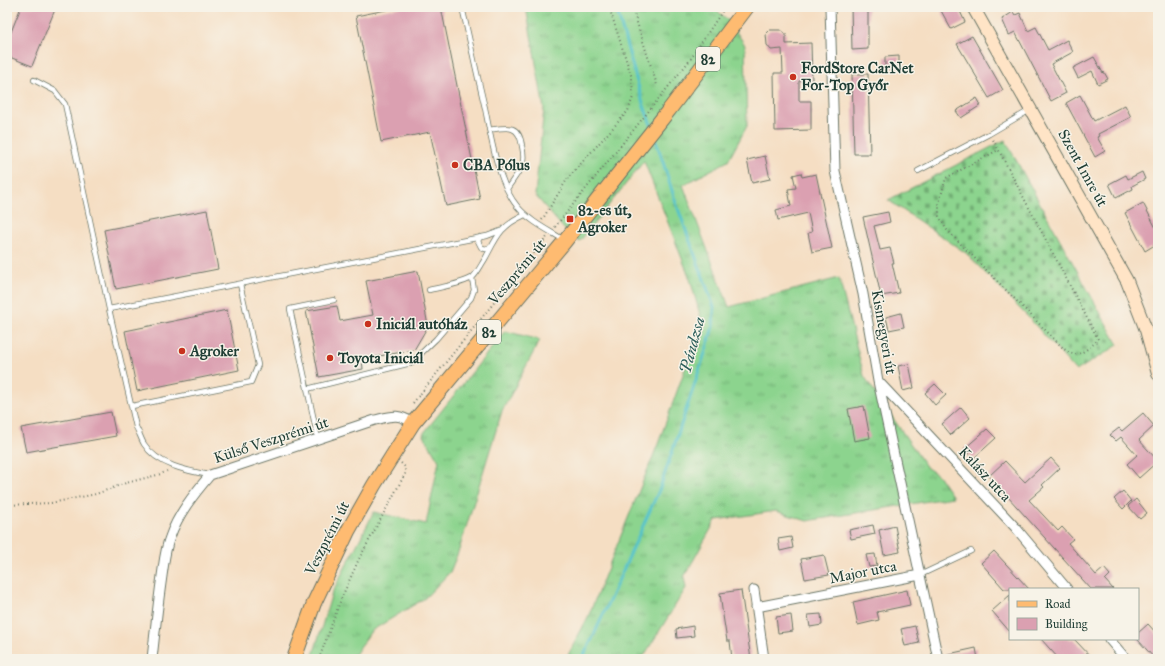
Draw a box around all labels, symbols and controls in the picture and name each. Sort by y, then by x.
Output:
road number: 82 [696,47,720,71]
place label: FordStore CarNet For-Top Győr [801,59,914,95]
marker: FordStore CarNet For-Top Győr [788,72,798,82]
street label: Szent Imre út [1054,126,1112,210]
place label: CBA Pólus [463,156,530,174]
marker: CBA Pólus [450,160,460,170]
place label: 82-es út, Agroker [577,201,632,237]
marker: 82-es út, Agroker [565,214,575,224]
street label: Veszprémi út [484,235,550,309]
street label: Kismegyeri út [868,288,900,376]
water label: Pándzsa [675,314,709,375]
place label: Iniciál autóház [376,315,468,333]
marker: Iniciál autóház [363,319,373,329]
road number: 82 [477,320,501,344]
place label: Agroker [189,342,239,361]
marker: Agroker [177,346,187,356]
place label: Toyota Iniciál [337,349,424,368]
marker: Toyota Iniciál [325,353,335,363]
street label: Külső Veszprémi út [211,413,331,467]
street label: Kalász utca [955,443,1016,506]
street label: Veszprémi út [300,497,354,579]
street label: Major utca [828,557,899,587]
legend [1009,588,1139,640]
text: Road [1045,597,1071,611]
text: Building [1045,617,1088,632]

